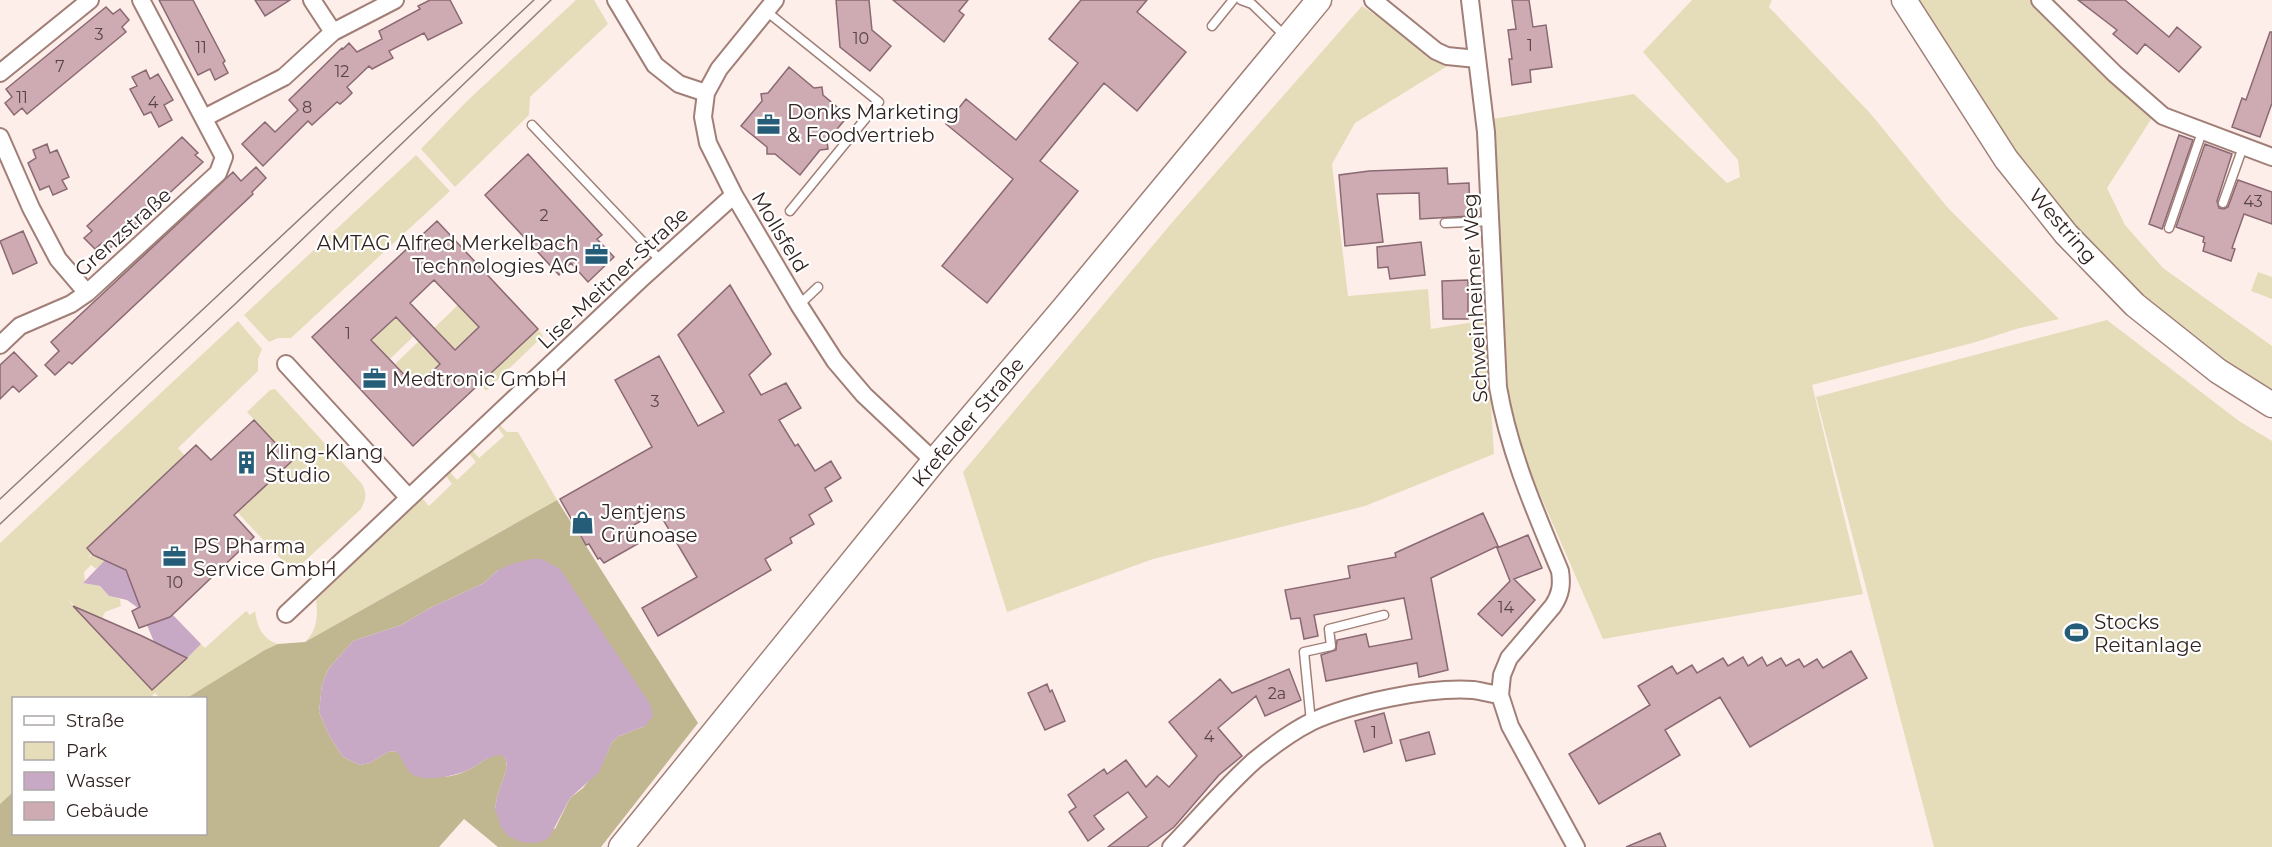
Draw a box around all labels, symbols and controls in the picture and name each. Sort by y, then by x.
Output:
house number: 3 [94,25,104,44]
house number: 10 [853,29,869,48]
house number: 1 [1527,36,1533,55]
house number: 11 [195,38,207,57]
house number: 7 [55,57,65,76]
house number: 12 [335,62,349,81]
house number: 11 [16,88,28,107]
house number: 4 [148,93,159,112]
house number: 8 [302,98,312,117]
place label: Donks Marketing & Foodvertrieb [787,100,959,147]
office icon: Donks Marketing & Foodvertrieb [756,111,782,137]
street label: Grenzstraße [70,182,176,282]
street label: Westring [2024,184,2102,268]
street label: Mollsfeld [747,187,813,277]
house number: 43 [2243,192,2263,211]
street label: Schweinheimer Weg [1458,193,1492,403]
street label: Lise-Meitner-Straße [533,202,693,354]
house number: 2 [539,206,549,225]
place label: AMTAG Alfred Merkelbach Technologies AG [317,231,579,278]
office icon: AMTAG Alfred Merkelbach Technologies AG [584,241,610,267]
house number: 1 [345,324,351,343]
street label: Krefelder Straße [907,352,1029,492]
office icon: Medtronic GmbH [361,366,387,392]
place label: Medtronic GmbH [392,367,567,391]
house number: 3 [650,392,660,411]
place label: Kling-Klang Studio [265,440,383,487]
building icon: Kling-Klang Studio [234,450,260,476]
place label: Jentjens Grünoase [600,500,698,547]
shop icon: Jentjens Grünoase [570,510,596,536]
place label: PS Pharma Service GmbH [193,534,337,581]
office icon: PS Pharma Service GmbH [162,544,188,570]
house number: 10 [167,573,183,592]
house number: 14 [1498,598,1515,617]
place label: Stocks Reitanlage [2094,610,2202,657]
sports icon: Stocks Reitanlage [2063,620,2089,646]
house number: 2a [1268,684,1286,703]
legend [12,697,207,835]
text: Straße [66,710,125,732]
house number: 1 [1371,723,1377,742]
house number: 4 [1204,727,1215,746]
text: Park [66,740,107,762]
text: Wasser [66,770,131,792]
text: Gebäude [66,800,149,822]

